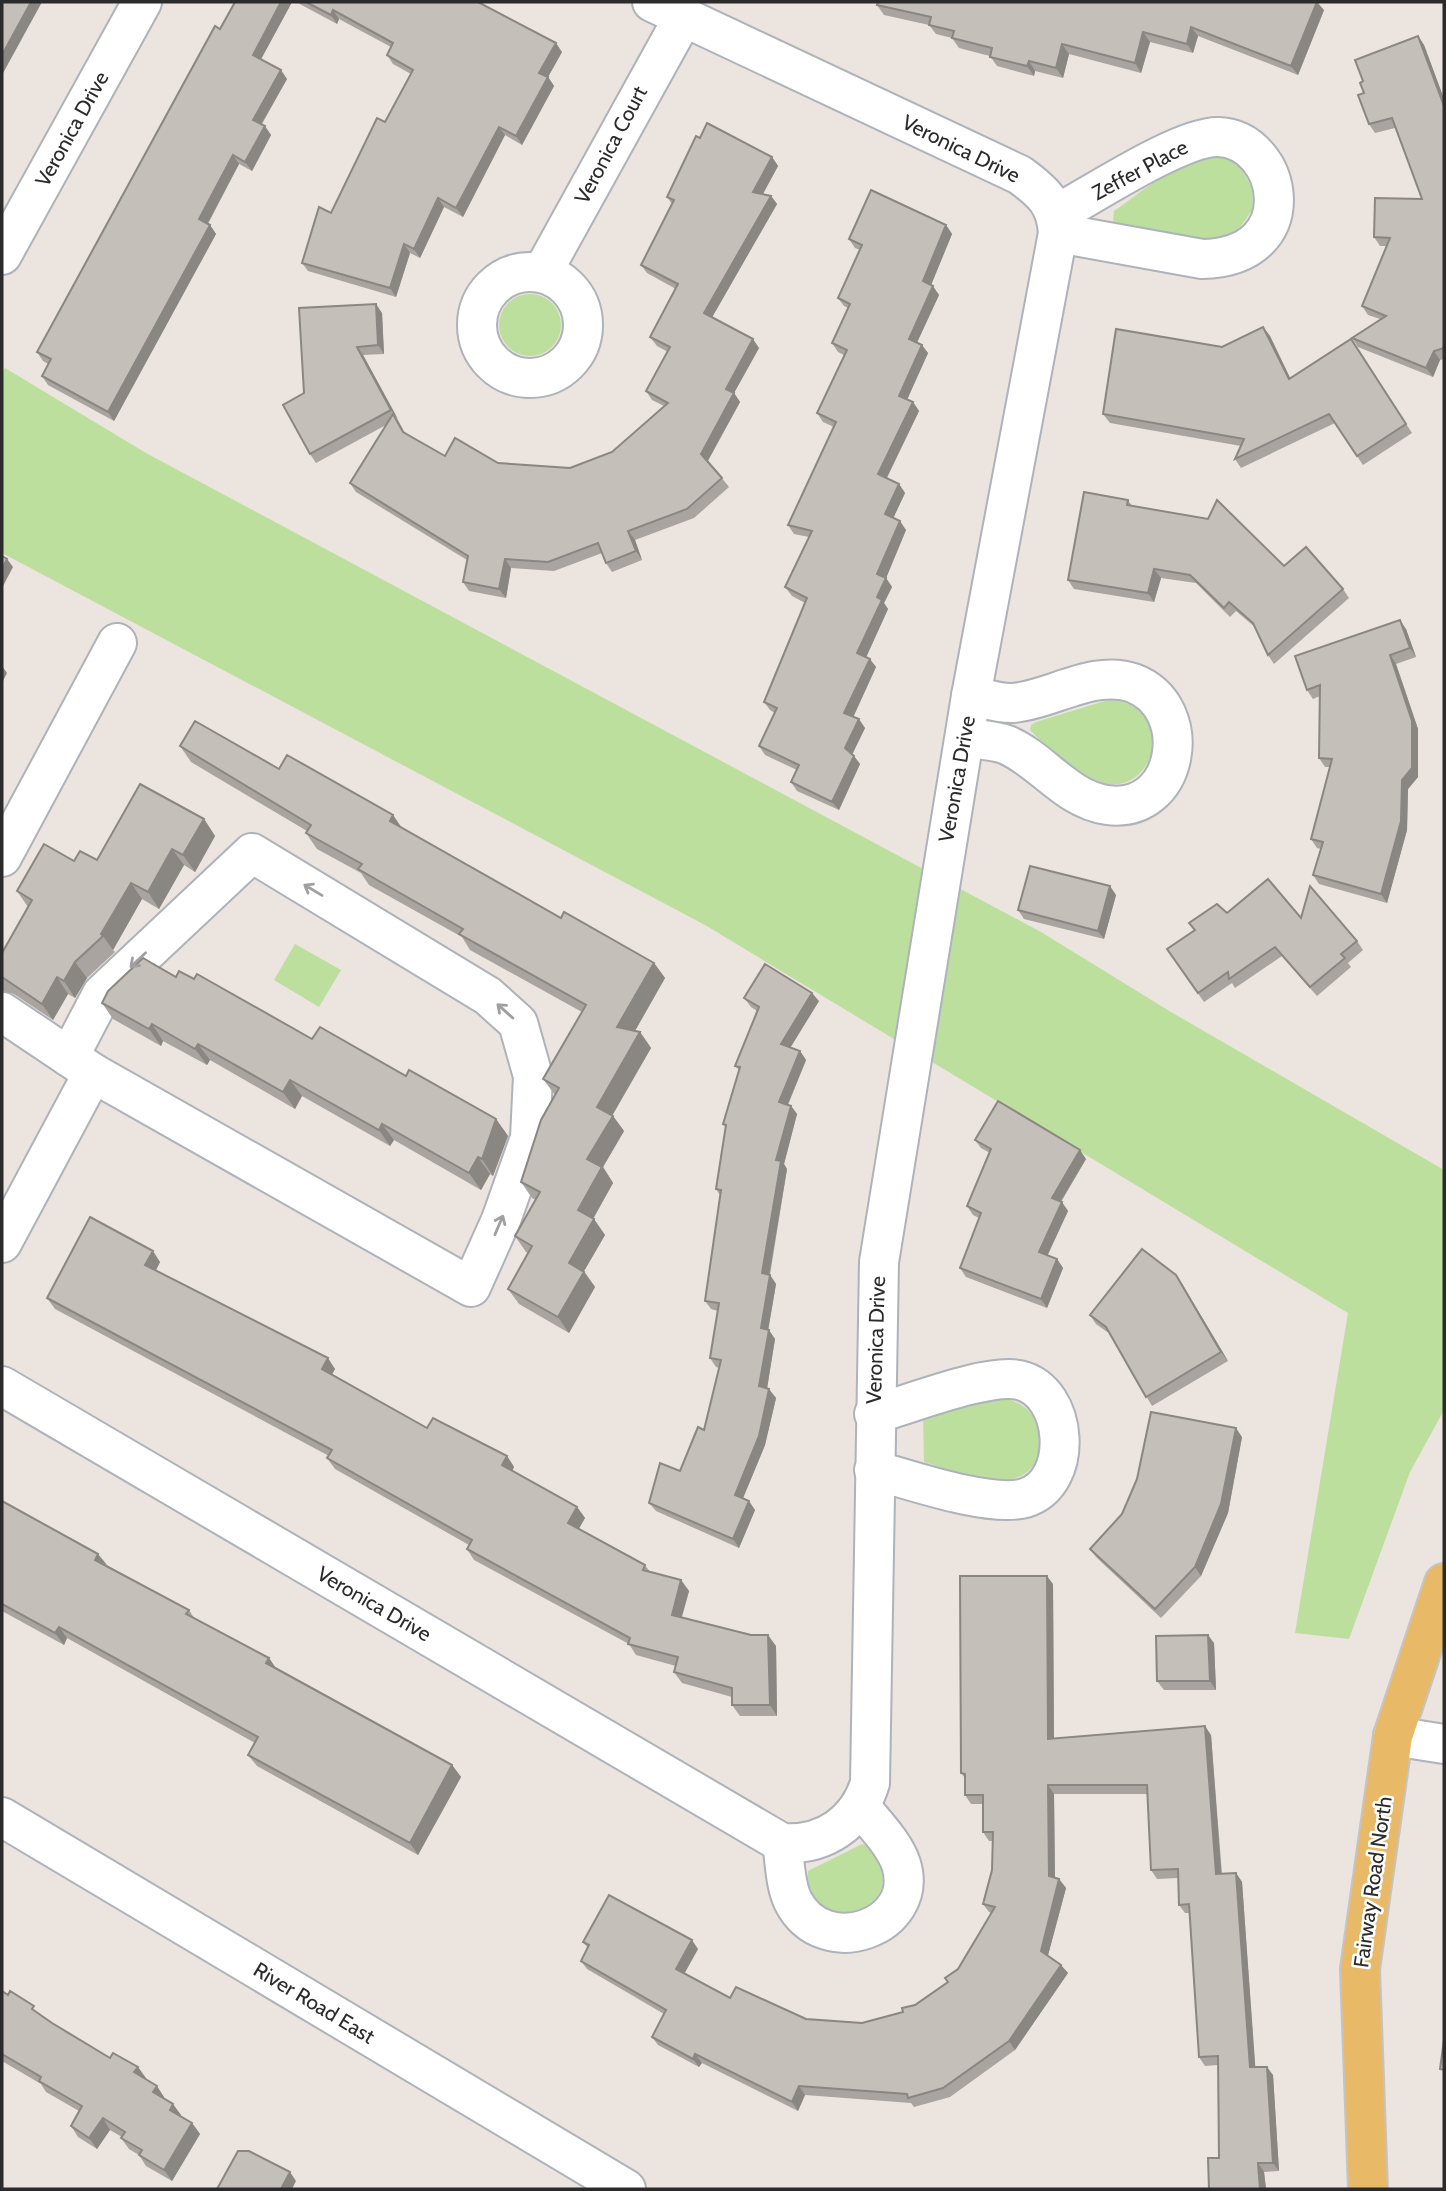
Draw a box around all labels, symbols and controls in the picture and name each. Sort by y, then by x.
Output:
street label: Veronica Drive [30,67,114,191]
street label: Veronica Court [569,82,652,208]
street label: Veronica Drive [898,109,1024,188]
street label: Zeffer Place [1088,134,1192,205]
street label: Veronica Drive [933,714,980,844]
one-way arrow [303,883,323,897]
one-way arrow [130,952,147,969]
one-way arrow [496,1003,514,1019]
one-way arrow [493,1215,506,1236]
street label: Veronica Drive [861,1275,890,1404]
street label: Veronica Drive [313,1561,436,1646]
street label: Fairway Road North [1348,1795,1397,1969]
street label: River Road East [249,1957,379,2049]

